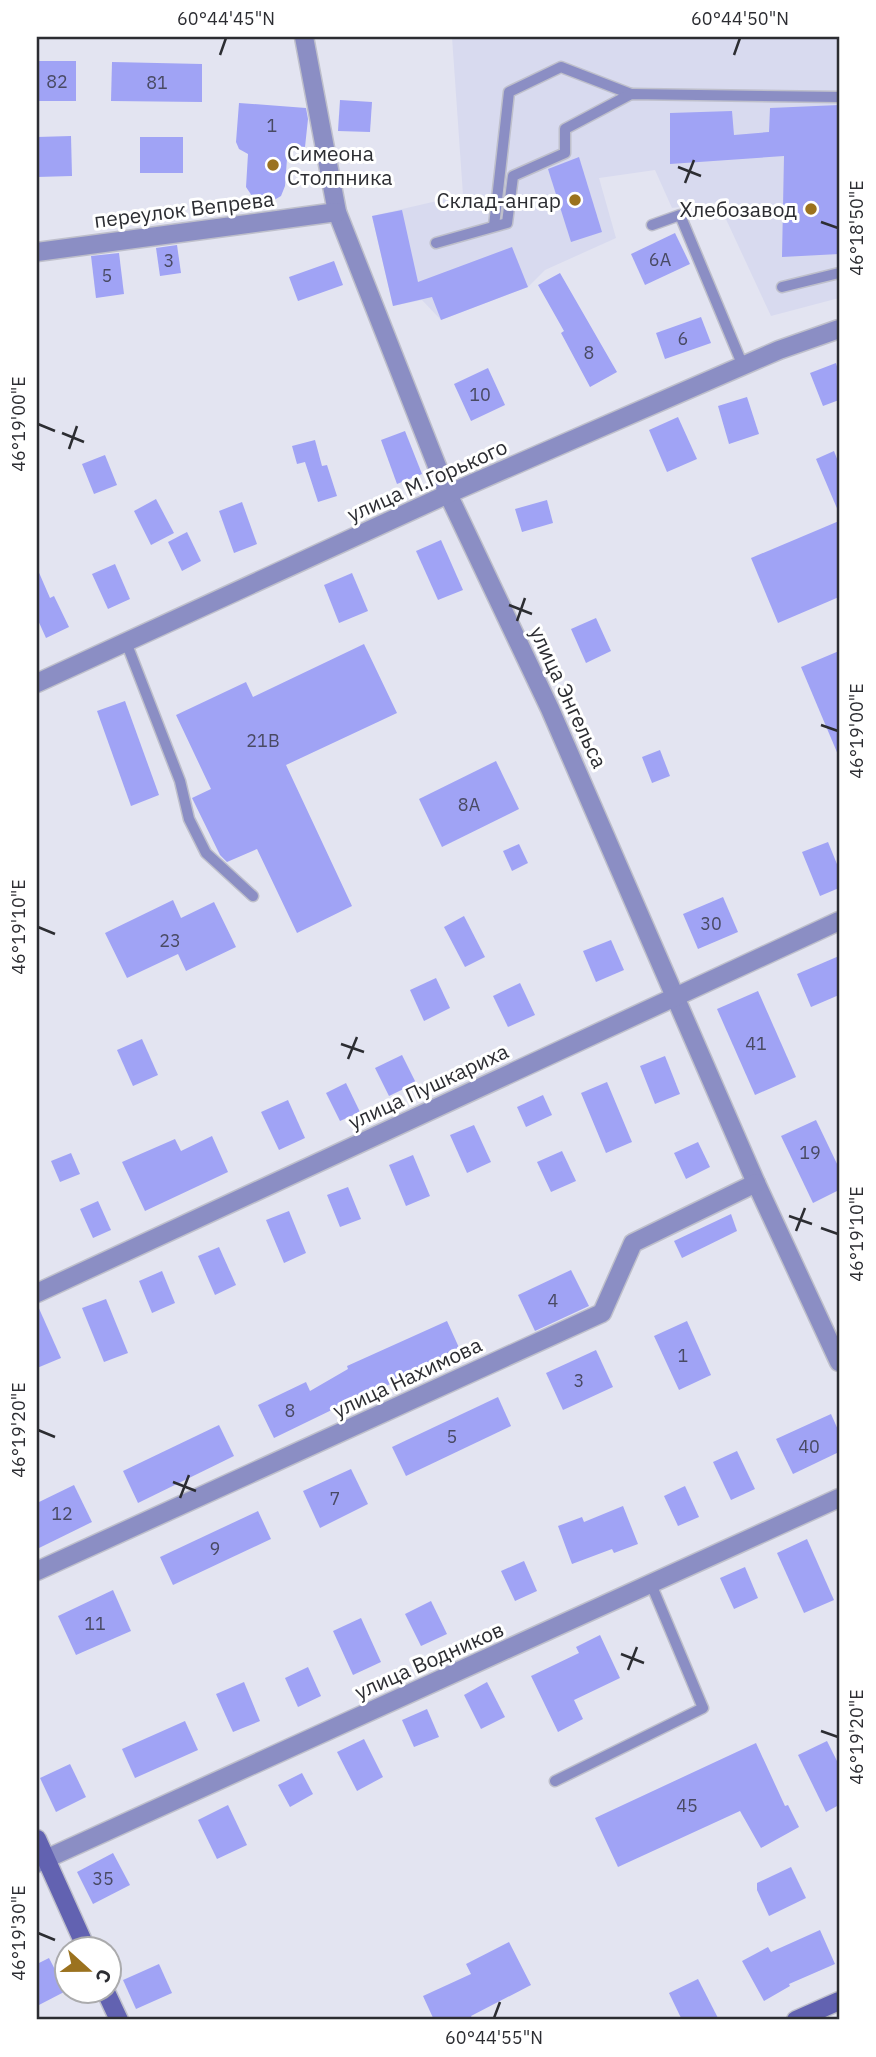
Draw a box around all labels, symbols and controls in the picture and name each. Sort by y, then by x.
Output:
text: 60°44'45"N [177,7,275,30]
text: 60°44'50"N [691,7,789,30]
house number: 82 [46,70,68,93]
house number: 81 [146,71,168,94]
house number: 1 [267,114,277,137]
place label: Симеона Столпника [287,139,393,191]
marker: Симеона Столпника [265,157,281,173]
text: 46°18'50"E [845,180,868,276]
street label: переулок Вепрева [92,184,276,234]
place label: Склад-ангар [437,186,561,214]
marker: Склад-ангар [567,192,583,208]
place label: Хлебозавод [680,195,797,223]
marker: Хлебозавод [803,201,819,217]
house number: 6А [649,248,672,271]
house number: 3 [164,249,174,272]
house number: 5 [102,264,112,287]
house number: 6 [678,327,688,350]
house number: 8 [584,341,594,364]
text: 46°19'00"E [7,376,30,472]
house number: 10 [469,383,491,406]
street label: улица М.Горького [342,432,512,528]
street label: улица Энгельса [524,621,614,773]
text: 46°19'00"E [845,683,868,779]
house number: 21В [246,729,280,752]
house number: 8А [458,793,481,816]
text: 46°19'10"E [7,879,30,975]
house number: 30 [700,912,722,935]
house number: 23 [159,929,181,952]
house number: 41 [745,1032,767,1055]
street label: улица Пушкариха [343,1037,513,1135]
house number: 19 [799,1141,821,1164]
text: 46°19'10"E [845,1186,868,1282]
house number: 4 [548,1289,559,1312]
street label: улица Нахимова [328,1330,486,1424]
house number: 1 [678,1344,688,1367]
house number: 3 [574,1369,584,1392]
text: 46°19'20"E [7,1382,30,1478]
house number: 8 [285,1399,295,1422]
house number: 5 [447,1425,457,1448]
house number: 40 [798,1435,820,1458]
house number: 7 [330,1487,340,1510]
house number: 12 [51,1502,73,1525]
house number: 9 [210,1537,220,1560]
house number: 11 [84,1612,106,1635]
street label: улица Водников [350,1615,508,1705]
text: 46°19'20"E [845,1689,868,1785]
house number: 45 [676,1794,698,1817]
house number: 35 [92,1867,114,1890]
text: 46°19'30"E [7,1885,30,1981]
north arrow [52,1934,122,2004]
text: С [90,1966,117,1986]
text: 60°44'55"N [445,2026,543,2049]

